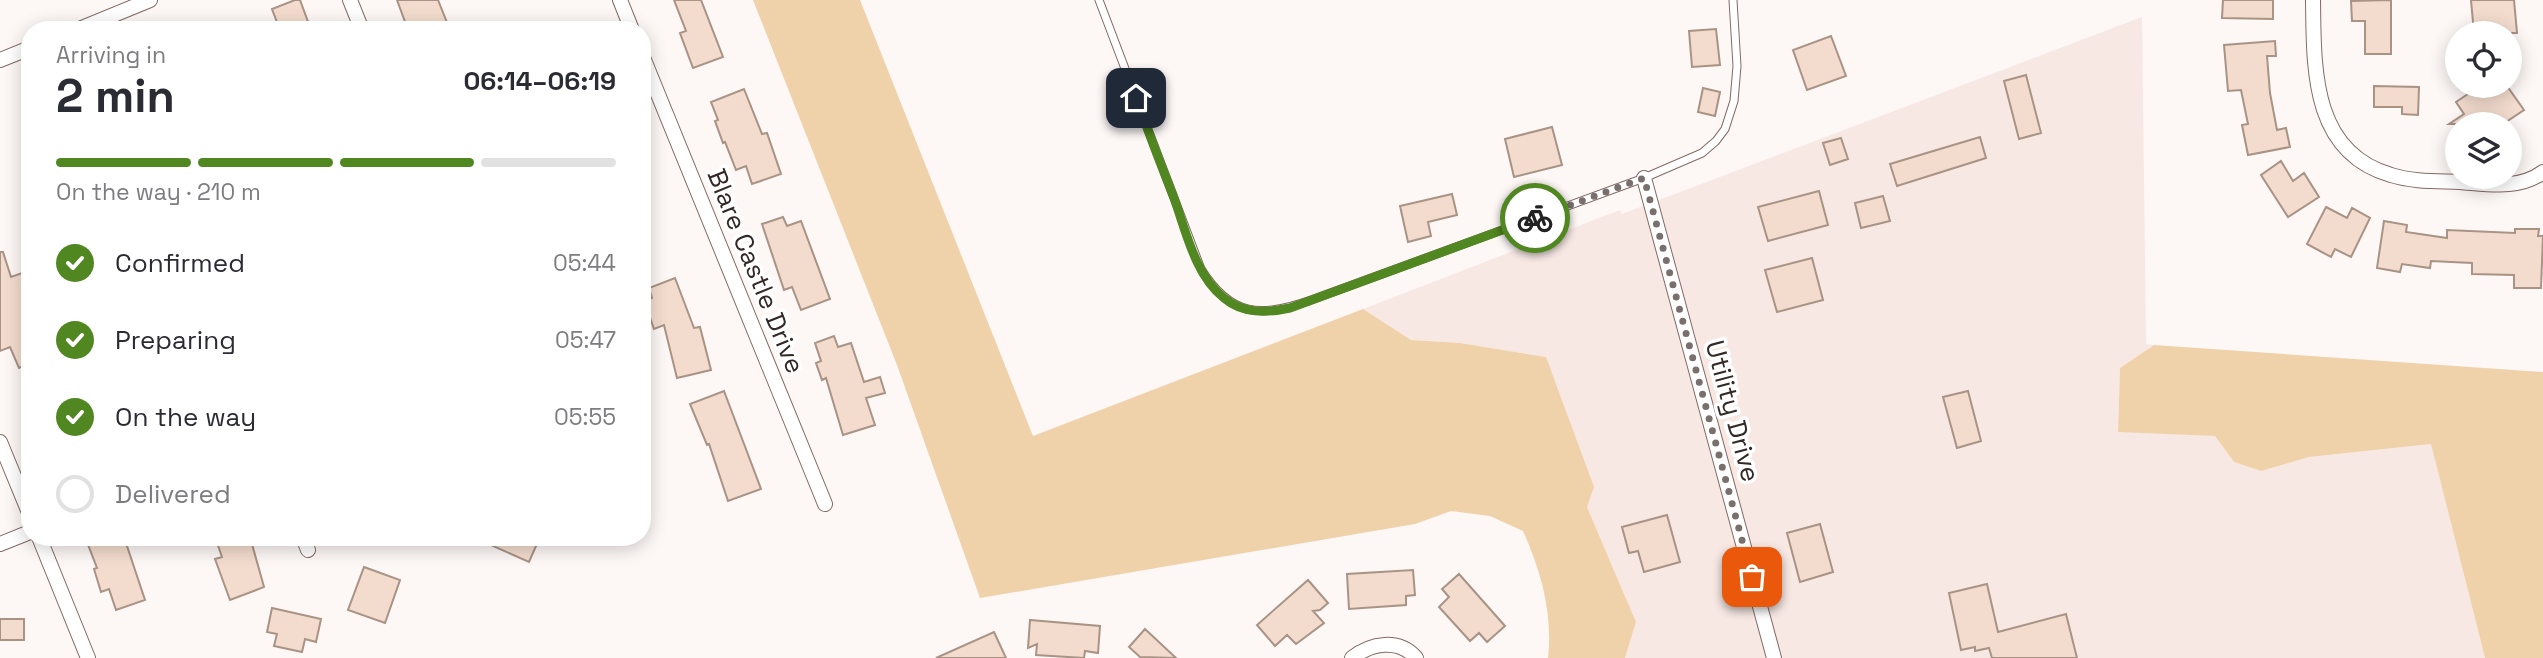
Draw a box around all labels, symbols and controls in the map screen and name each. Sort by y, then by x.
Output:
map controls [2445,21,2522,189]
button: locate [2445,21,2522,98]
text: Arriving in [56,40,166,70]
text: 06:14–06:19 [463,64,616,98]
text: 2 min [56,67,175,125]
pin [1106,68,1166,128]
icon: home [1117,79,1155,117]
button: layers [2445,112,2522,189]
street label: Blare Castle Drive [699,164,813,378]
text: On the way · 210 m [56,177,261,207]
courier [1500,183,1570,253]
icon: bike [1516,199,1554,237]
icon: check [56,244,94,282]
text: Confirmed [115,246,245,280]
text: 05:44 [553,248,616,278]
icon: check [56,321,94,359]
text: Preparing [115,323,236,357]
text: 05:47 [555,325,616,355]
street label: Utility Drive [1698,336,1768,486]
icon: check [56,398,94,436]
text: On the way [115,400,256,434]
text: 05:55 [554,402,616,432]
text: Delivered [115,477,231,511]
pin [1722,547,1782,607]
icon: bag [1733,558,1771,596]

